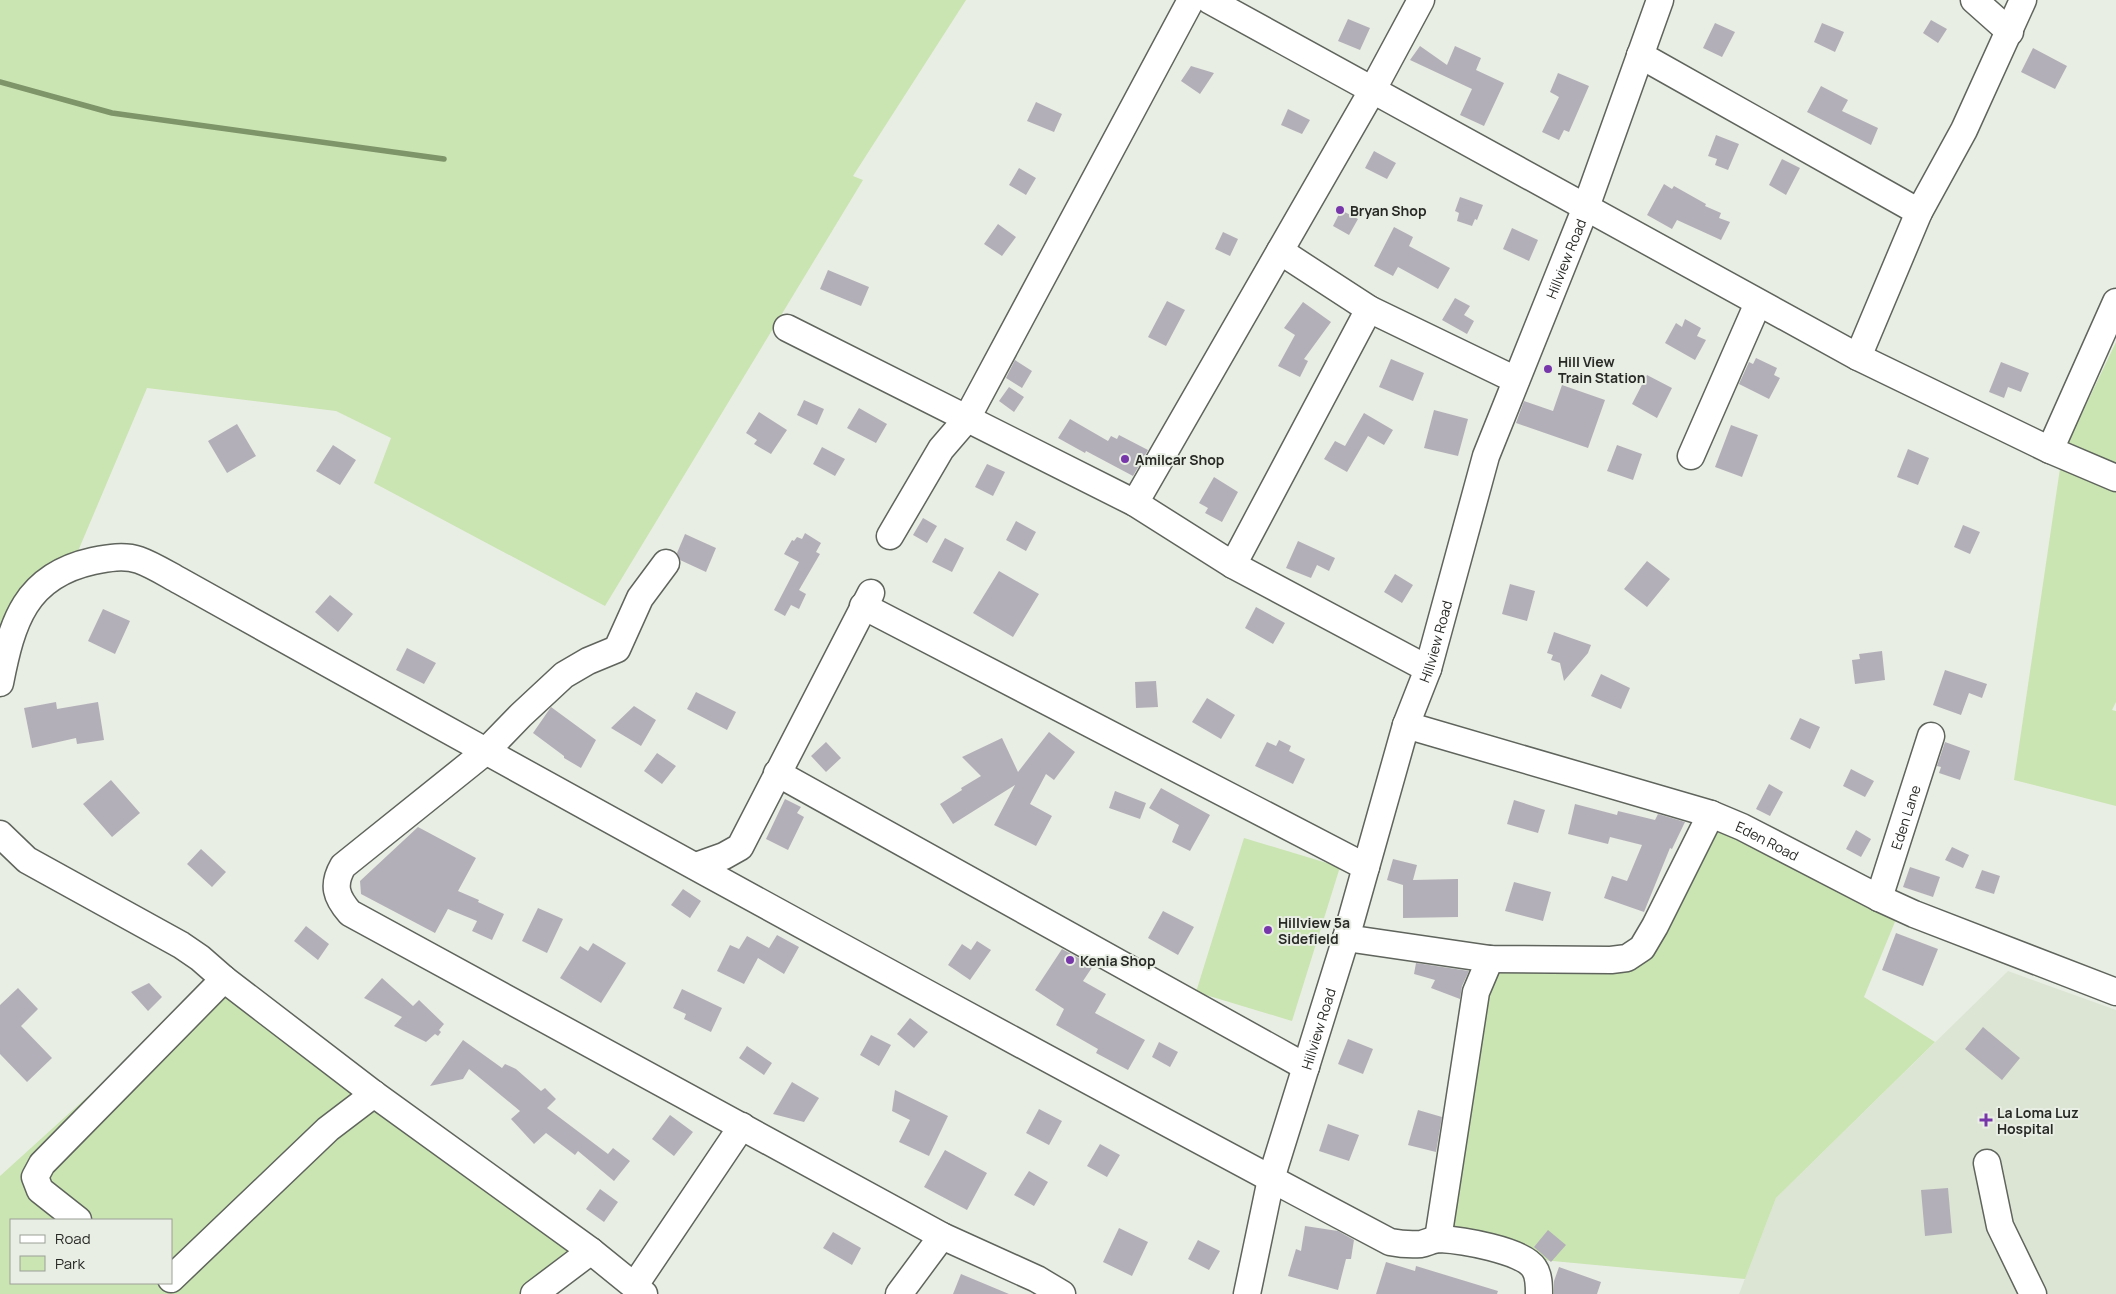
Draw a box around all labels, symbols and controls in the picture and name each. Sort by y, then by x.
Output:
place label: Bryan Shop [1350,201,1427,220]
marker: Bryan Shop [1334,204,1346,216]
street label: Hillview Road [1541,216,1590,301]
place label: Hill View Train Station [1558,352,1645,387]
marker: Hill View Train Station [1542,363,1554,375]
place label: Amilcar Shop [1135,450,1225,469]
marker: Amilcar Shop [1119,453,1131,465]
street label: Hillview Road [1414,598,1456,685]
street label: Eden Lane [1886,782,1924,852]
street label: Eden Road [1733,816,1802,864]
place label: Hillview 5a Sidefield [1278,913,1350,948]
marker: Hillview 5a Sidefield [1262,924,1274,936]
place label: Kenia Shop [1080,951,1156,970]
marker: Kenia Shop [1064,954,1076,966]
street label: Hillview Road [1296,985,1339,1072]
place label: La Loma Luz Hospital [1997,1103,2079,1138]
marker: La Loma Luz Hospital [1979,1113,1993,1127]
legend [10,1219,172,1284]
text: Road [55,1228,91,1249]
text: Park [55,1253,85,1274]

